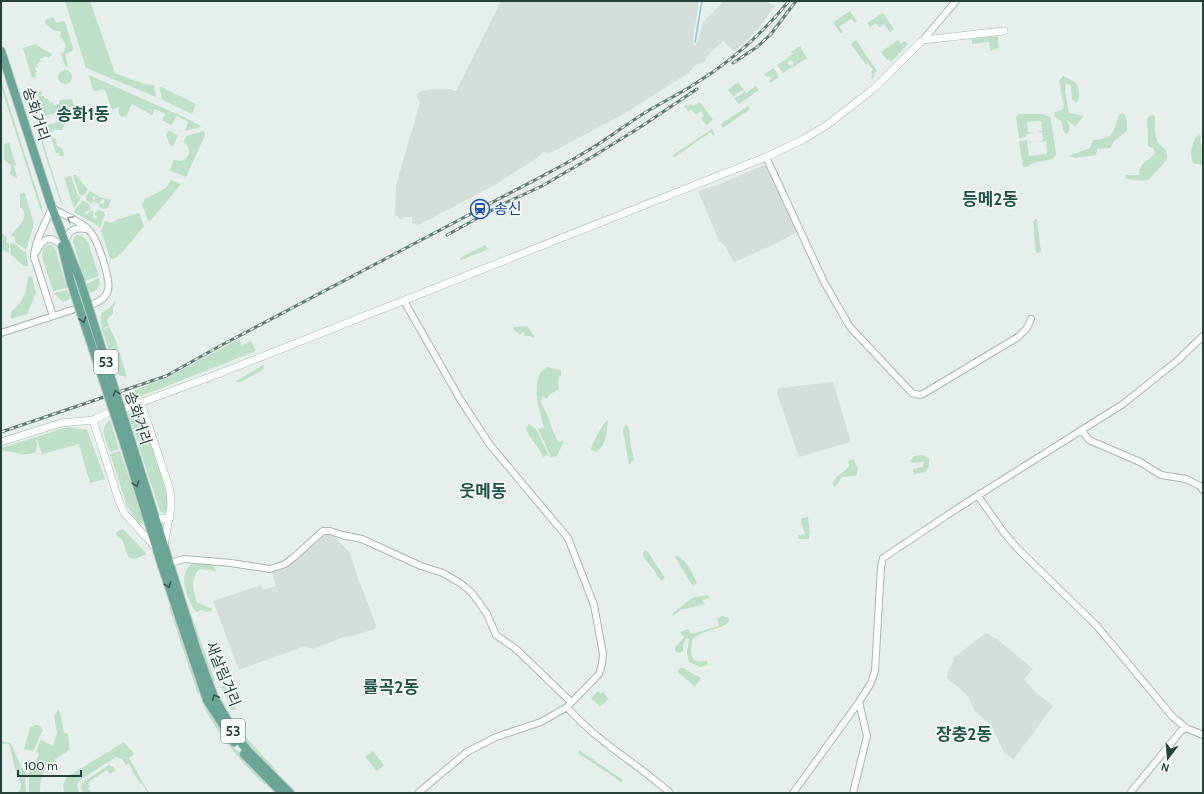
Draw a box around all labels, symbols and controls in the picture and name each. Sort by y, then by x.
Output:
street label: 송화거리 [19,85,53,143]
district label: 송화1동 [56,104,110,124]
district label: 등메2동 [962,189,1018,209]
station icon: 송신 [469,198,491,220]
place label: 송신 [494,200,522,218]
one-way arrow [67,216,74,223]
one-way arrow [78,316,87,323]
road number: 53 [94,350,118,374]
street label: 송화거리 [121,389,155,447]
one-way arrow [112,390,121,397]
one-way arrow [131,480,140,487]
district label: 웃메동 [460,481,507,501]
one-way arrow [164,582,172,589]
street label: 새살림거리 [202,639,244,709]
district label: 률곡2동 [363,677,419,697]
one-way arrow [212,694,220,702]
road number: 53 [221,719,245,743]
district label: 장충2동 [936,724,992,744]
north arrow [1148,738,1188,778]
scale bar [18,752,81,778]
text: 100 m [24,758,58,773]
text: N [1160,760,1171,775]

